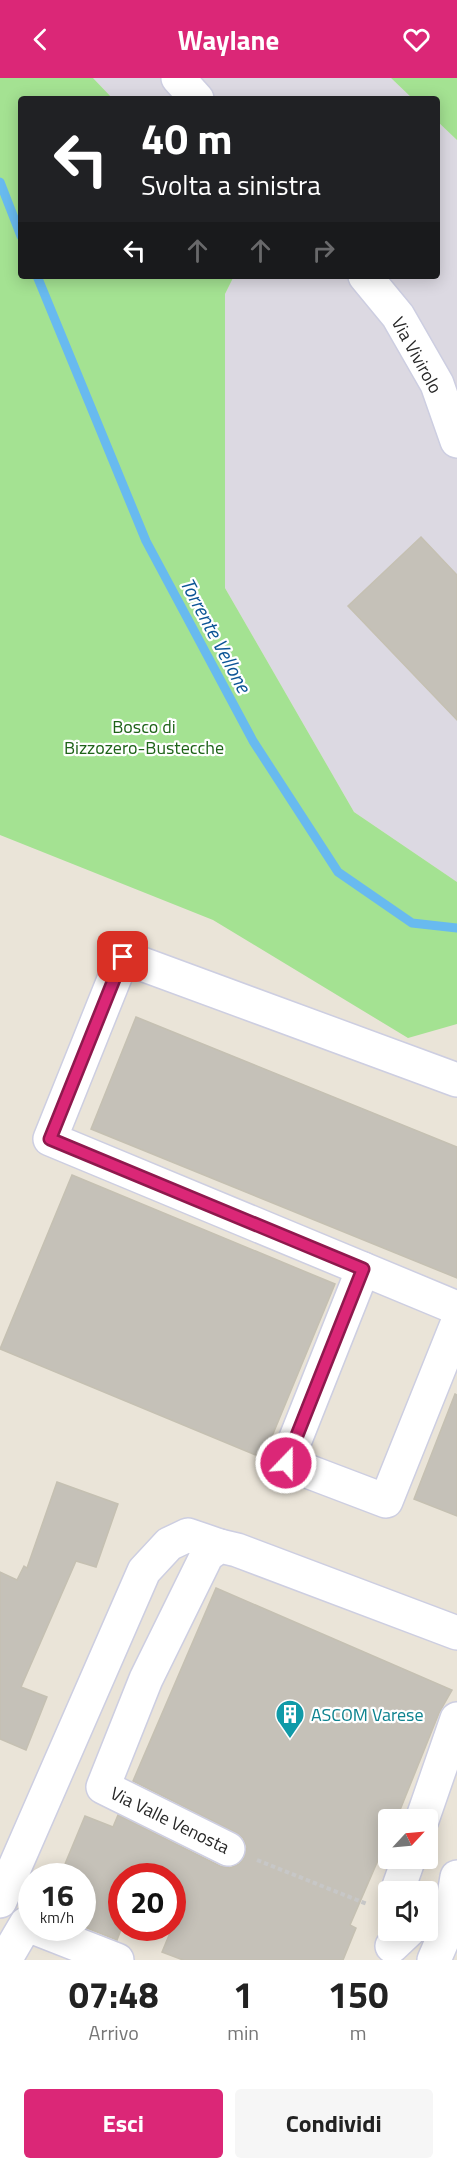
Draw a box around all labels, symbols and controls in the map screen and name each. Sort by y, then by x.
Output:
text: Waylane [178,19,279,60]
icon: back [24,23,57,56]
icon: heart [400,23,433,56]
text: 40 m [141,106,233,170]
icon: left [42,120,120,198]
text: Svolta a sinistra [141,164,321,205]
icon: left [118,234,151,267]
icon: ahead [181,234,214,267]
icon: ahead [244,234,277,267]
icon: right [307,234,340,267]
street label: Via Vivirolo [385,312,449,398]
water label: Torrente Vellone [173,572,260,700]
park label: Bosco di Bizzozero-Bustecche [64,713,224,761]
pin [97,931,148,982]
icon: arrive [106,940,139,973]
position arrow [254,1431,318,1495]
building icon: ASCOM Varese [274,1698,306,1740]
place label: ASCOM Varese [311,1701,424,1728]
street label: Via Valle Venosta [106,1779,234,1861]
north arrow [378,1809,438,1869]
map controls [378,1809,438,1941]
speed limit sign: 20 [108,1863,186,1941]
text: 16 [40,1872,74,1918]
button: sound [378,1881,438,1941]
text: km/h [40,1906,74,1929]
text: 07:48 [69,1967,159,2022]
text: 1 [233,1967,253,2022]
text: 150 [328,1967,388,2022]
text: Arrivo [89,2017,139,2048]
text: min [227,2017,259,2048]
text: m [350,2017,366,2048]
button: Esci [24,2089,223,2158]
button: Condividi [235,2089,433,2158]

